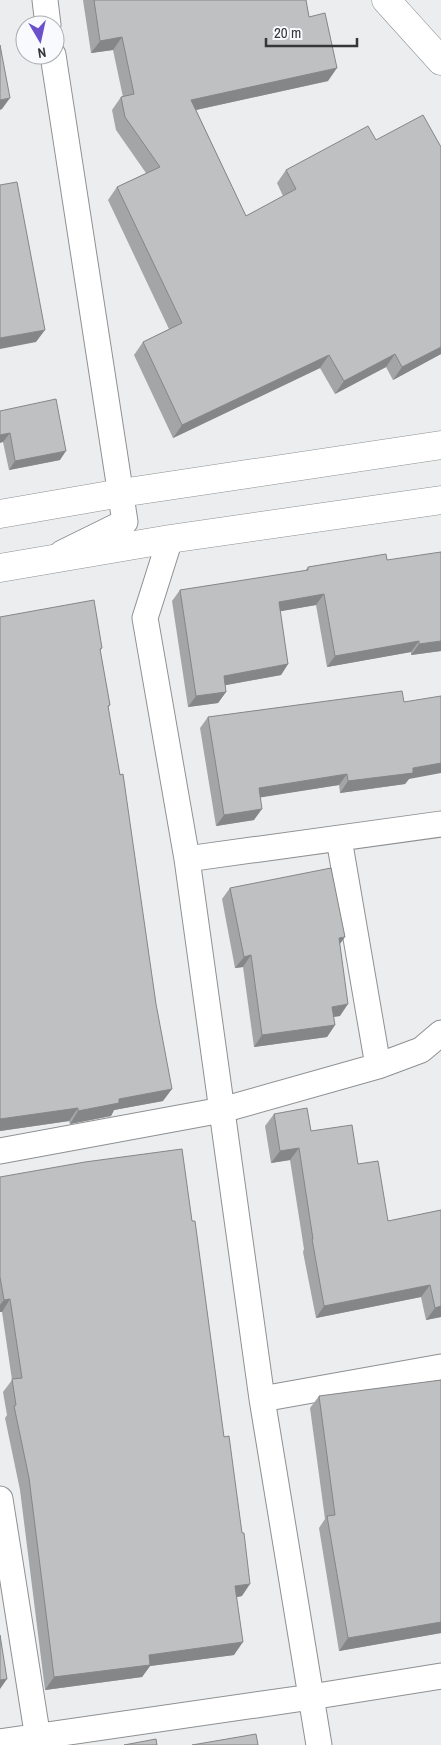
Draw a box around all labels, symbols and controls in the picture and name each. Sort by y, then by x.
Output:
north arrow [15,15,65,65]
scale bar [266,15,357,47]
text: 20 m [274,22,301,43]
text: N [37,43,48,62]

